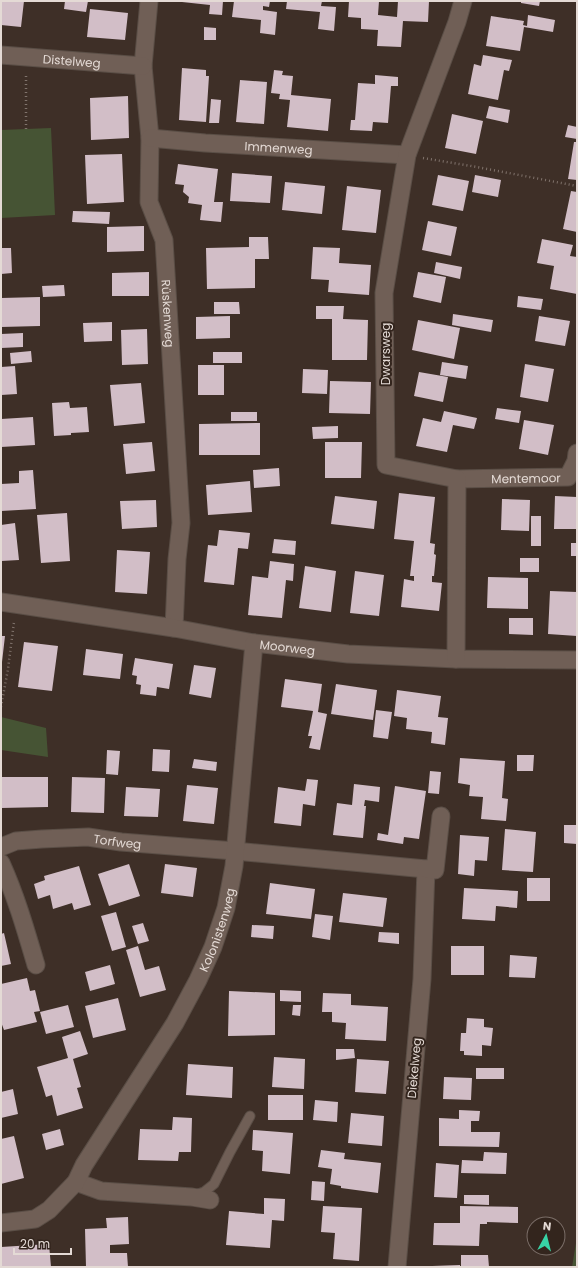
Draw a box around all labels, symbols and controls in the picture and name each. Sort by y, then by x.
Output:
street label: Distelweg [42,50,101,71]
street label: Immenweg [244,137,313,158]
street label: Rüskenweg [158,279,179,348]
street label: Dwarsweg [377,323,394,385]
street label: Mentemoor [491,469,561,487]
street label: Moorweg [259,635,316,659]
street label: Torfweg [92,829,142,852]
street label: Kolonistenweg [195,886,238,974]
street label: Diekelweg [403,1037,425,1099]
north arrow [526,1216,566,1256]
text: N [542,1218,552,1235]
scale bar [14,1230,71,1256]
text: 20 m [20,1235,50,1252]

